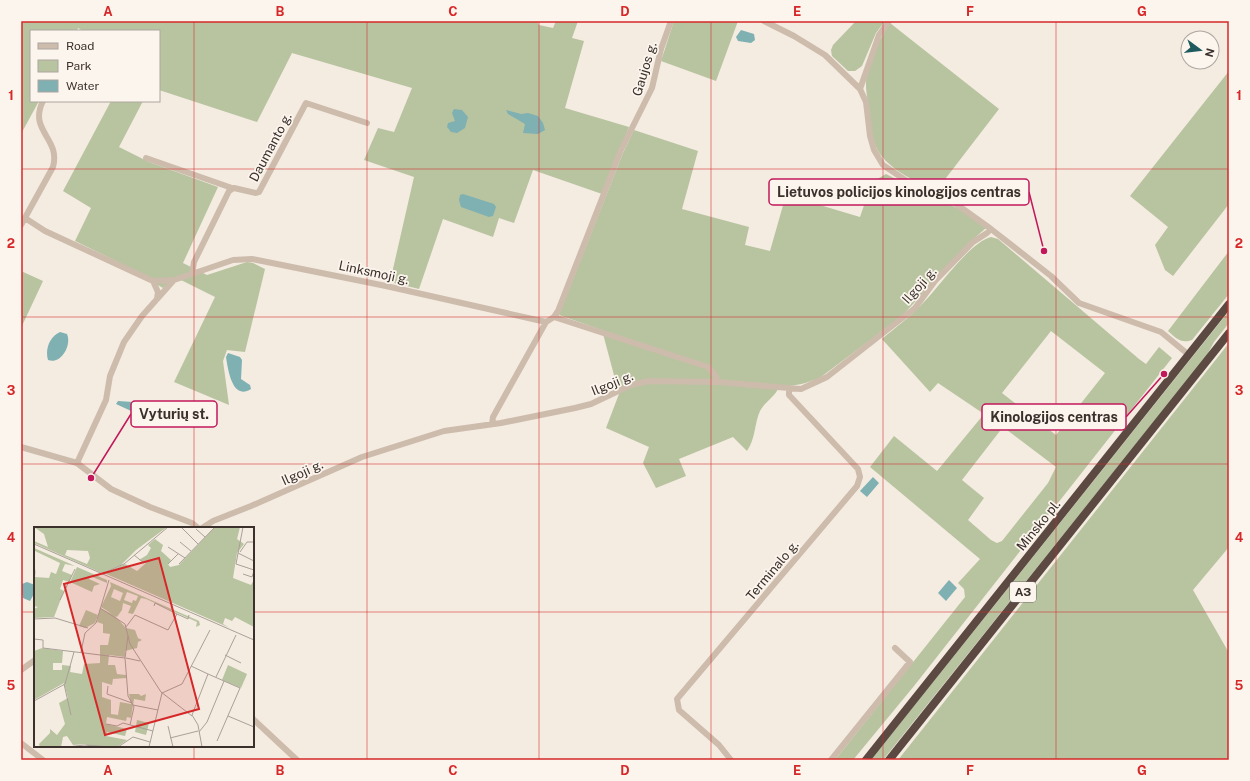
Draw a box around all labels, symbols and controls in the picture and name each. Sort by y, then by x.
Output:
text: A [103,4,113,19]
text: B [276,4,285,19]
text: C [448,4,458,19]
text: D [620,4,630,19]
text: E [793,4,801,19]
text: F [966,4,974,19]
text: G [1137,4,1147,19]
legend [30,30,160,102]
north arrow [1180,30,1220,70]
text: Road [66,39,94,53]
street label: Gaujos g. [629,40,660,98]
text: N [1203,47,1217,58]
text: Park [66,59,92,73]
text: Water [66,79,100,93]
text: 1 [8,88,14,103]
text: 1 [1236,88,1242,103]
street label: Daumanto g. [246,110,295,184]
callout: Lietuvos policijos kinologijos centras [769,179,1029,205]
text: Lietuvos policijos kinologijos centras [777,184,1021,200]
text: 2 [7,236,15,251]
text: 2 [1235,236,1243,251]
street label: Linksmoji g. [337,258,411,287]
street label: Ilgoji g. [899,264,940,307]
street label: Ilgoji g. [589,368,635,399]
text: 3 [7,383,16,398]
text: 3 [1235,383,1244,398]
callout: Vyturių st. [131,401,217,427]
callout: Kinologijos centras [982,404,1126,430]
text: Vyturių st. [139,406,209,422]
text: Kinologijos centras [990,409,1118,425]
street label: Ilgoji g. [279,457,325,488]
street label: Minsko pl. [1013,497,1063,554]
inset map [34,527,254,747]
text: 4 [7,530,16,545]
text: 4 [1235,530,1244,545]
street label: Terminalo g. [743,537,802,603]
road number: A3 [1010,582,1036,602]
text: 5 [7,678,16,693]
text: 5 [1235,678,1244,693]
text: A [103,763,113,778]
text: B [276,763,285,778]
text: C [448,763,458,778]
text: D [620,763,630,778]
text: E [793,763,801,778]
text: F [966,763,974,778]
text: G [1137,763,1147,778]

